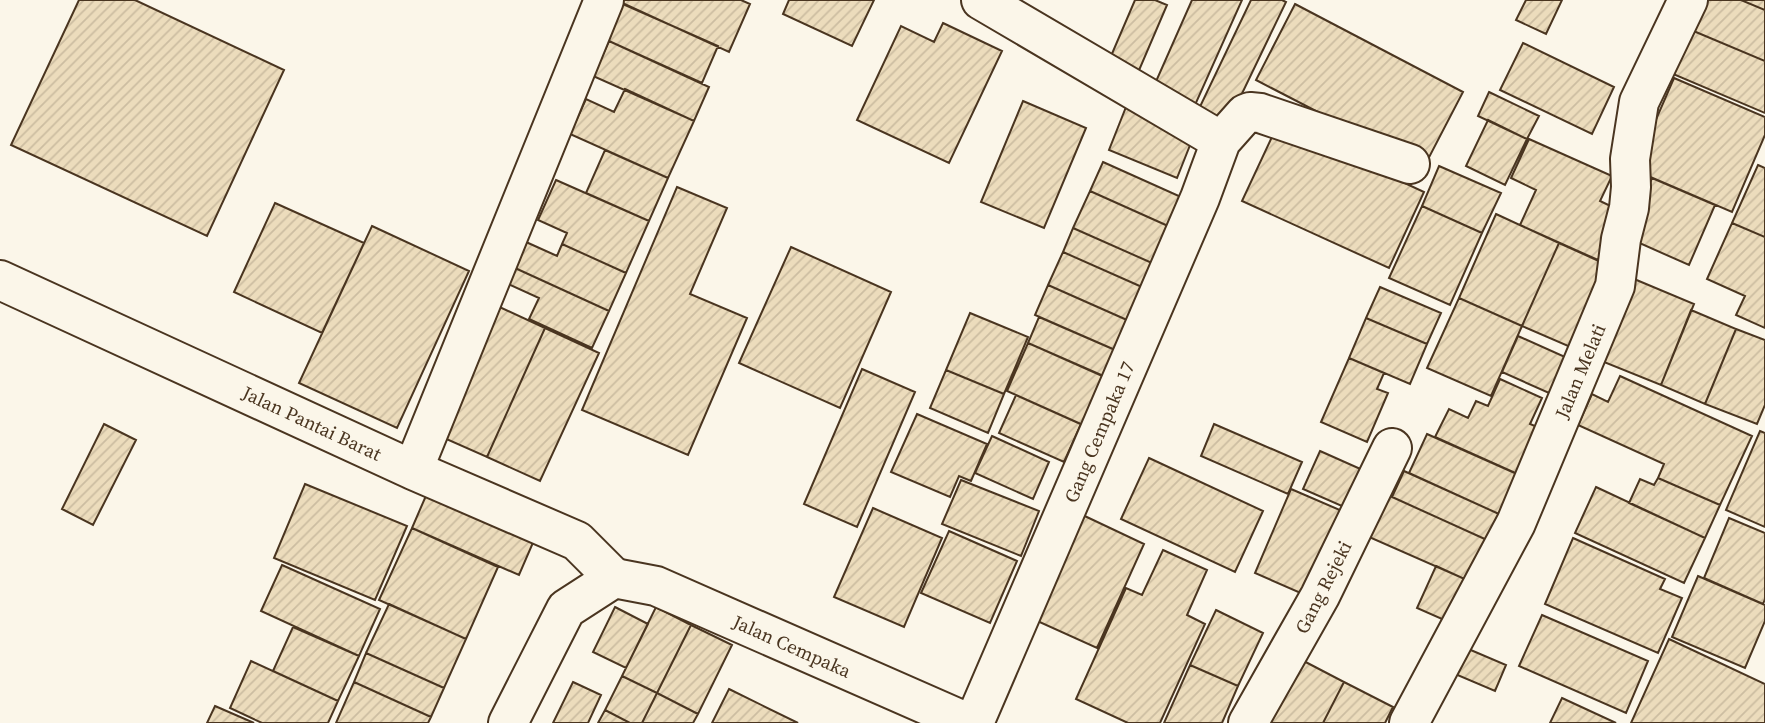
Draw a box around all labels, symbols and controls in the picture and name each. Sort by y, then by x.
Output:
street label: Jalan Melati [1548,319,1612,423]
street label: Gang Cempaka 17 [1058,357,1140,507]
street label: Jalan Pantai Barat [237,379,386,467]
street label: Gang Rejeki [1288,536,1358,638]
street label: Jalan Cempaka [728,608,855,684]

